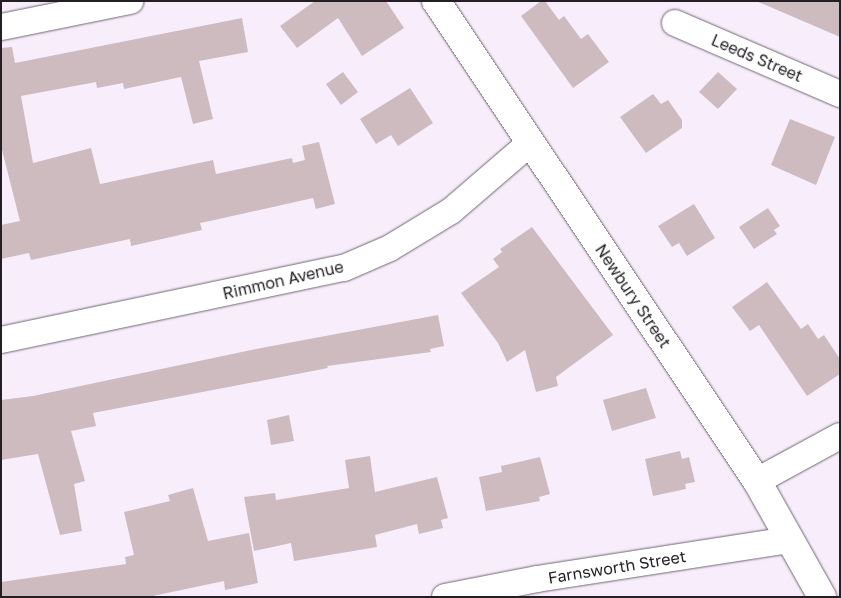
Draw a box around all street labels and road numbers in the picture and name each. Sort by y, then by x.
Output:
street label: Leeds Street [709,30,805,86]
street label: Newbury Street [591,241,675,351]
street label: Rimmon Avenue [221,257,345,303]
street label: Farnsworth Street [547,547,687,587]

